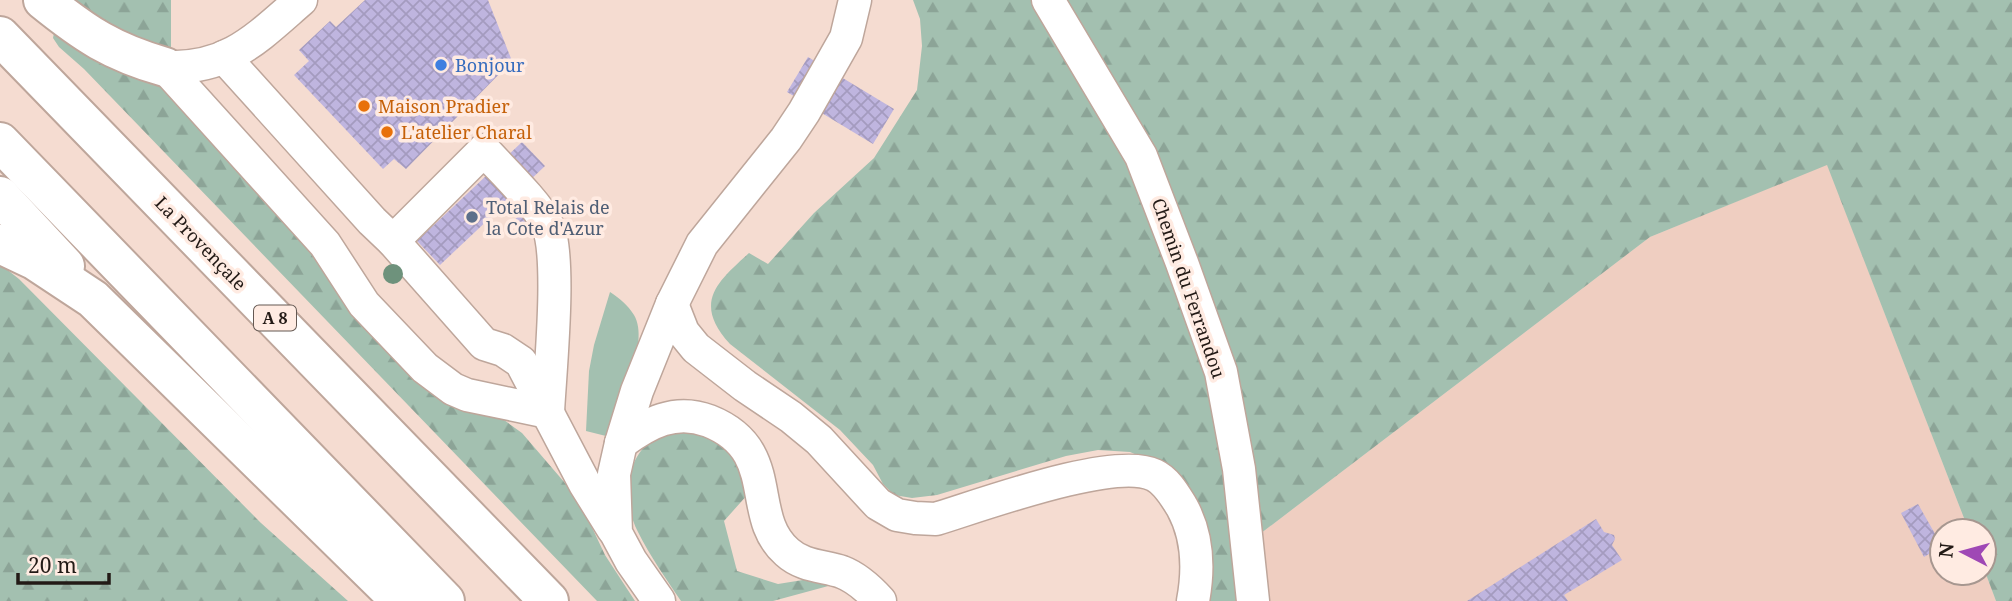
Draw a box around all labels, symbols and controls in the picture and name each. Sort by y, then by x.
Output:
place label: Bonjour [455,53,525,77]
marker: Bonjour [433,57,449,73]
place label: Maison Pradier [378,94,510,118]
marker: Maison Pradier [356,98,372,114]
place label: L'atelier Charal [401,120,532,144]
marker: L'atelier Charal [379,124,395,140]
street label: La Provençale [150,191,252,295]
place label: Total Relais de la Cote d'Azur [486,195,610,240]
street label: Chemin du Ferrandou [1147,195,1231,382]
marker: Total Relais de la Cote d'Azur [464,209,480,225]
road number: A 8 [254,306,296,330]
north arrow [1928,517,1998,587]
text: N [1932,541,1960,559]
scale bar [18,542,108,586]
text: 20 m [28,551,77,579]

